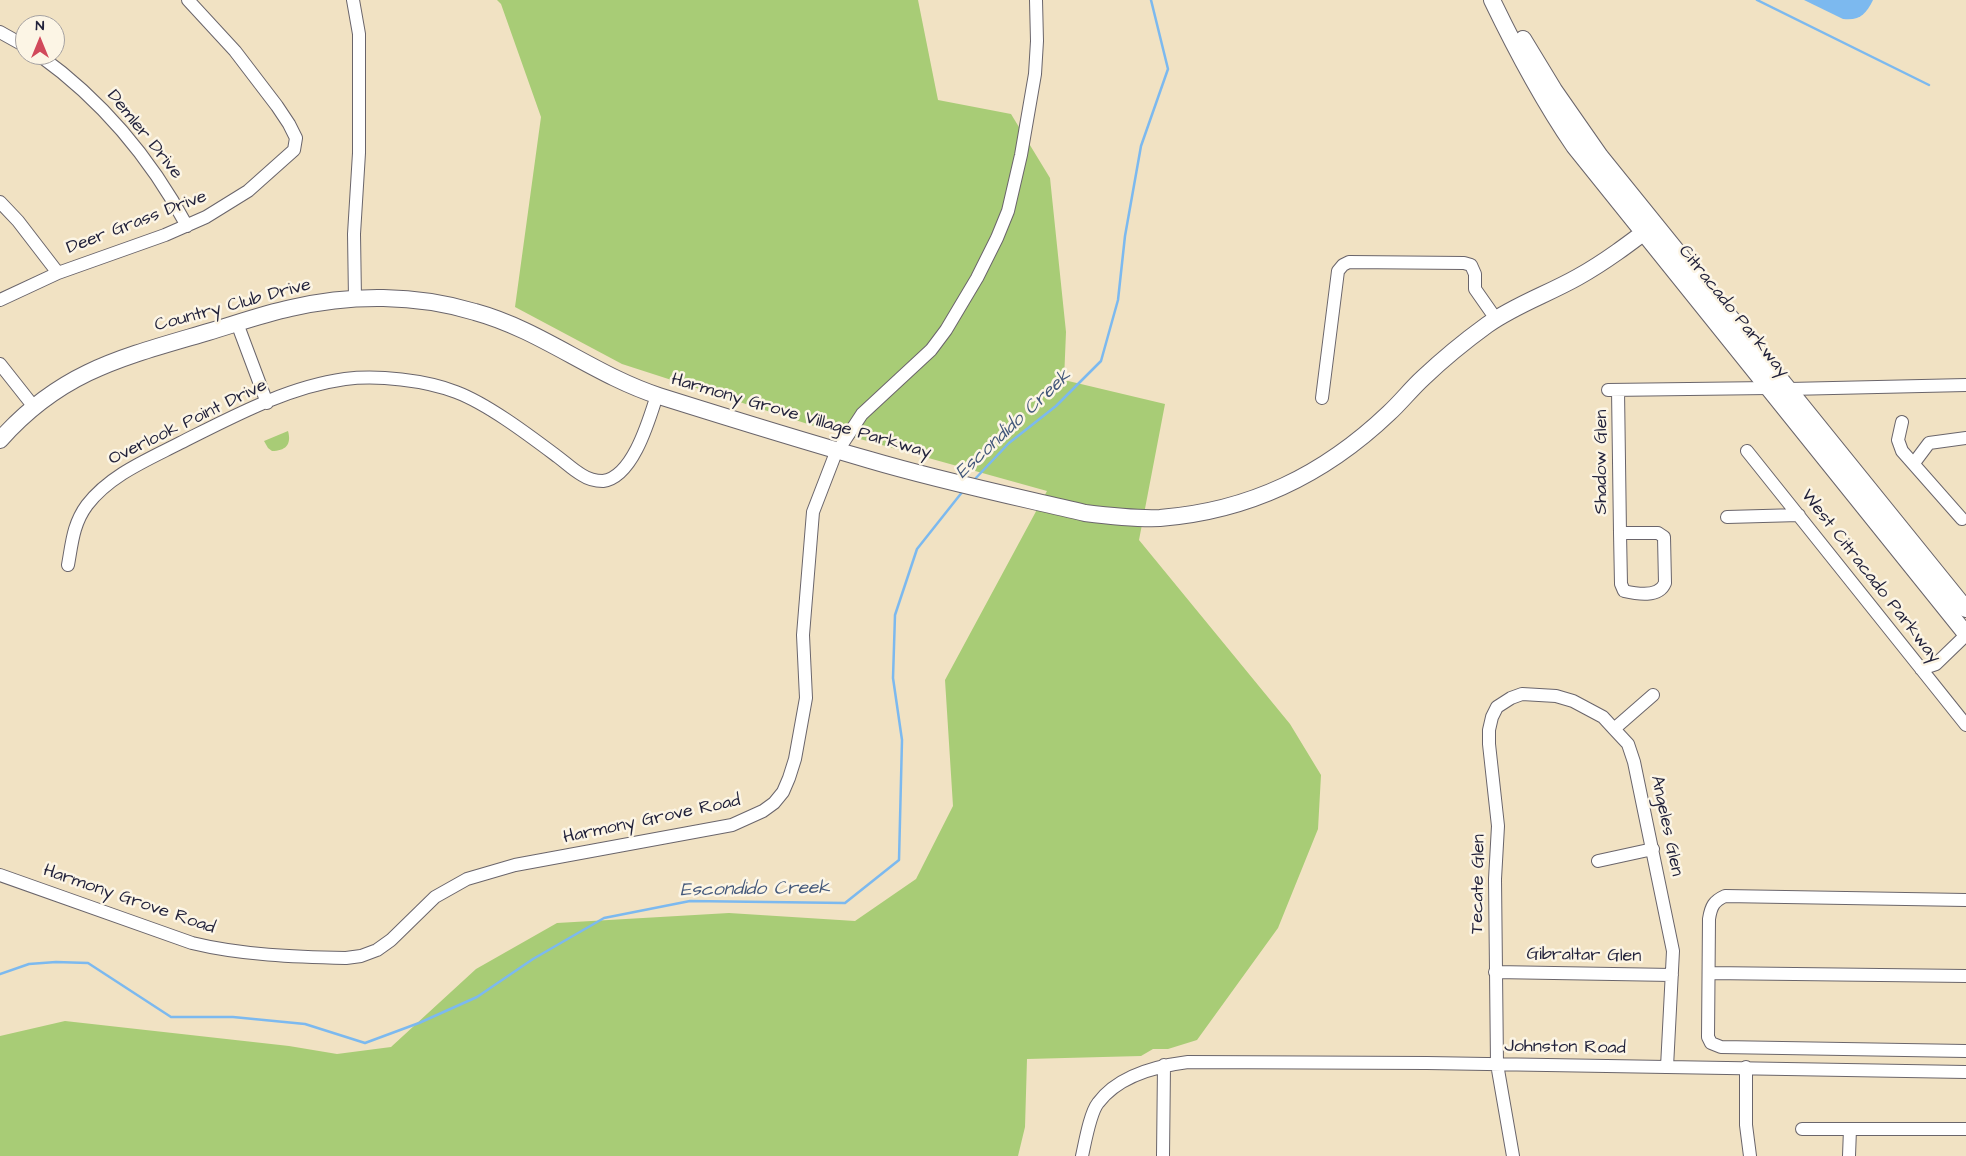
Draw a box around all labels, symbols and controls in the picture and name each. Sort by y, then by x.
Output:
north arrow [15,15,65,65]
text: N [36,16,44,36]
street label: Demler Drive [101,86,187,184]
street label: Deer Grass Drive [64,186,210,260]
street label: Citracado Parkway [1673,241,1793,383]
street label: Country Club Drive [153,275,313,337]
water label: Escondido Creek [951,366,1077,484]
street label: Harmony Grove Village Parkway [669,370,933,464]
street label: Overlook Point Drive [105,375,271,471]
street label: Shadow Glen [1591,410,1613,514]
street label: West Citracado Parkway [1796,486,1944,668]
street label: Angeles Glen [1645,774,1687,878]
street label: Harmony Grove Road [562,791,742,849]
street label: Tecate Glen [1467,834,1491,934]
street label: Harmony Grove Road [40,860,218,940]
water label: Escondido Creek [680,877,830,903]
street label: Gibraltar Glen [1526,944,1642,968]
street label: Johnston Road [1504,1036,1626,1060]

